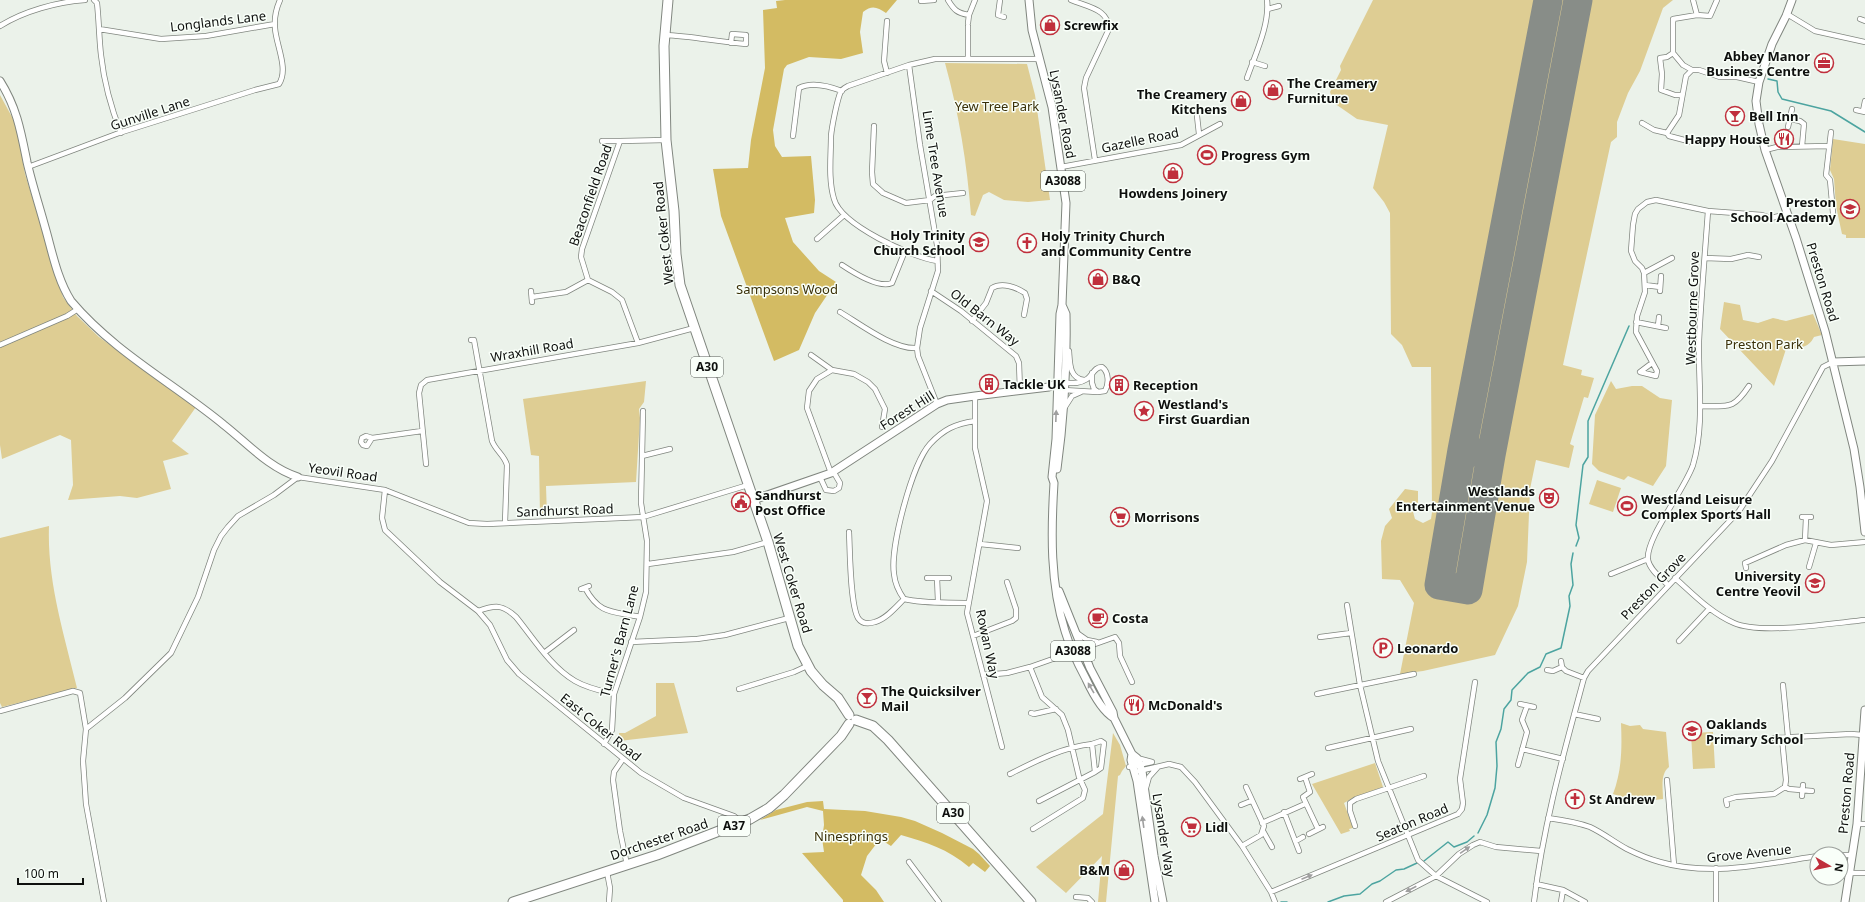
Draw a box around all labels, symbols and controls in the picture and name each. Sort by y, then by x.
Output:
street label: Longlands Lane [169,6,267,36]
shop icon: Screwfix [1039,14,1061,36]
place label: Screwfix [1064,16,1119,34]
place label: Abbey Manor Business Centre [1706,47,1810,80]
office icon: Abbey Manor Business Centre [1813,52,1835,74]
street label: Lysander Road [1046,68,1080,160]
place label: The Creamery Furniture [1287,74,1378,107]
shop icon: The Creamery Furniture [1262,79,1284,101]
place label: The Creamery Kitchens [1137,85,1228,118]
shop icon: The Creamery Kitchens [1230,90,1252,112]
street label: Gunville Lane [108,92,192,134]
park label: Yew Tree Park [955,97,1039,115]
bar icon: Bell Inn [1724,105,1746,127]
place label: Bell Inn [1749,107,1799,125]
street label: Lime Tree Avenue [919,109,953,219]
street label: Gazelle Road [1100,123,1180,157]
restaurant icon: Happy House [1773,128,1795,150]
place label: Happy House [1684,130,1770,148]
street label: Beaconfield Road [564,142,616,248]
sports icon: Progress Gym [1196,144,1218,166]
place label: Progress Gym [1221,146,1310,164]
shop icon: Howdens Joinery [1162,162,1184,184]
road number: A3088 [1041,171,1085,191]
street label: West Coker Road [649,180,677,286]
place label: Howdens Joinery [1118,184,1228,202]
place label: Preston School Academy [1731,193,1837,226]
school or university icon: Preston School Academy [1839,198,1861,220]
place label: Holy Trinity Church School [873,226,966,259]
place label: Holy Trinity Church and Community Centre [1041,227,1192,260]
school or university icon: Holy Trinity Church School [968,231,990,253]
church icon: Holy Trinity Church and Community Centre [1016,232,1038,254]
street label: Preston Road [1802,240,1844,324]
street label: Westbourne Grove [1681,251,1703,365]
shop icon: B&Q [1087,268,1109,290]
place label: B&Q [1112,270,1141,288]
park label: Sampsons Wood [736,280,838,298]
street label: Old Barn Way [947,284,1024,350]
street label: Wraxhill Road [489,334,575,366]
park label: Preston Park [1725,335,1803,353]
road number: A30 [691,357,723,377]
building icon: Tackle UK [978,373,1000,395]
building icon: Reception [1108,374,1130,396]
place label: Tackle UK [1003,375,1066,393]
place label: Reception [1133,376,1198,394]
street label: Forest Hill [876,386,938,434]
place label: Westland's First Guardian [1158,395,1250,428]
place icon: Westland's First Guardian [1133,400,1155,422]
one-way arrow [1053,410,1060,422]
street label: Yeovil Road [307,458,379,486]
place label: Westlands Entertainment Venue [1396,482,1535,515]
place label: Sandhurst Post Office [755,486,826,519]
theatre icon: Westlands Entertainment Venue [1538,487,1560,509]
place label: Westland Leisure Complex Sports Hall [1641,490,1771,523]
public building icon: Sandhurst Post Office [730,491,752,513]
sports icon: Westland Leisure Complex Sports Hall [1616,495,1638,517]
street label: Sandhurst Road [516,499,614,521]
supermarket icon: Morrisons [1109,506,1131,528]
place label: Morrisons [1134,508,1200,526]
street label: West Coker Road [769,531,817,635]
street label: Preston Grove [1616,549,1690,623]
place label: University Centre Yeovil [1716,567,1802,600]
school or university icon: University Centre Yeovil [1804,572,1826,594]
street label: Turner's Barn Lane [595,583,643,699]
cafe icon: Costa [1087,607,1109,629]
street label: Rowan Way [972,608,1004,681]
place label: Costa [1112,609,1148,627]
parking icon: Leonardo [1372,637,1394,659]
place label: Leonardo [1397,639,1458,657]
road number: A3088 [1051,641,1095,661]
place label: The Quicksilver Mail [881,682,981,715]
one-way arrow [1087,682,1094,694]
bar icon: The Quicksilver Mail [856,687,878,709]
street label: East Coker Road [557,689,645,765]
restaurant icon: McDonald's [1123,694,1145,716]
place label: McDonald's [1148,696,1223,714]
place label: Oaklands Primary School [1706,715,1803,748]
school or university icon: Oaklands Primary School [1681,720,1703,742]
street label: Preston Road [1833,751,1859,835]
church icon: St Andrew [1564,788,1586,810]
place label: St Andrew [1589,790,1655,808]
street label: Lysander Way [1148,792,1180,879]
street label: Seaton Road [1373,799,1451,845]
road number: A30 [937,803,969,823]
street label: Dorchester Road [608,814,710,864]
road number: A37 [718,816,750,836]
one-way arrow [1140,816,1146,828]
supermarket icon: Lidl [1180,816,1202,838]
place label: Lidl [1205,818,1228,836]
park label: Ninesprings [814,827,888,845]
street label: Grove Avenue [1706,840,1792,866]
one-way arrow [1460,846,1470,854]
north arrow [1809,846,1849,886]
shop icon: B&M [1113,859,1135,881]
scale bar [18,860,83,886]
place label: B&M [1079,861,1110,879]
text: N [1831,862,1847,873]
text: 100 m [24,865,59,882]
one-way arrow [1301,874,1313,880]
one-way arrow [1405,886,1417,892]

